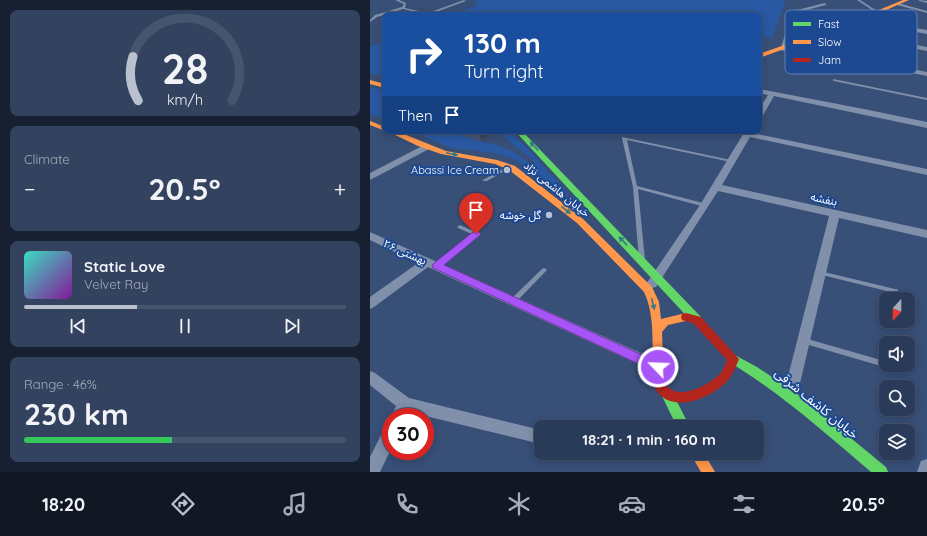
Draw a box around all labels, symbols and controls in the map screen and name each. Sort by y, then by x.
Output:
legend [785,10,917,74]
text: Fast [818,17,840,31]
text: 130 m [464,25,541,60]
icon: right [398,28,450,80]
text: Slow [818,35,842,49]
text: 28 [162,42,208,94]
text: Jam [818,53,841,67]
text: Turn right [464,60,544,83]
text: km/h [167,90,203,108]
icon: arrive [441,104,463,126]
text: Then [398,106,433,125]
one-way arrow [529,141,539,151]
text: Climate [24,151,70,167]
one-way arrow [446,152,458,158]
street label: خیابان هاشمی نژاد [521,158,593,220]
place label: Abassi Ice Cream [411,163,499,177]
marker: Abassi Ice Cream [502,165,512,175]
text: 20.5° [149,170,221,208]
text: − [24,175,35,203]
text: + [334,175,346,203]
street label: بنفشه [809,189,839,209]
pin [459,193,493,234]
icon: arrive [465,199,487,221]
one-way arrow [560,206,571,214]
place label: گل خوشه [500,208,541,222]
marker: گل خوشه [544,210,554,220]
street label: بهشتی ۲۶ [381,236,429,268]
one-way arrow [618,236,627,246]
text: Static Love [84,257,165,276]
text: Velvet Ray [84,276,149,292]
north arrow [879,292,915,328]
map controls [879,292,915,460]
one-way arrow [650,298,656,310]
icon: previous [67,315,89,337]
icon: pause [174,315,196,337]
icon: next [281,315,303,337]
button: sound [879,336,915,372]
position arrow [637,346,679,388]
street label: خیابان کاشف شرقی [771,364,863,443]
text: Range · 46% [24,376,97,392]
button: search [879,380,915,416]
text: 230 km [24,395,129,433]
speed limit sign: 30 [382,408,434,460]
button: layers [879,424,915,460]
text: 18:21 · 1 min · 160 m [582,430,716,449]
icon: directions [169,490,197,518]
icon: music [281,490,309,518]
icon: phone [393,490,421,518]
icon: climate [505,490,533,518]
icon: car [618,490,646,518]
icon: filters [730,490,758,518]
text: 18:20 [42,493,85,516]
text: 20.5° [842,493,885,516]

